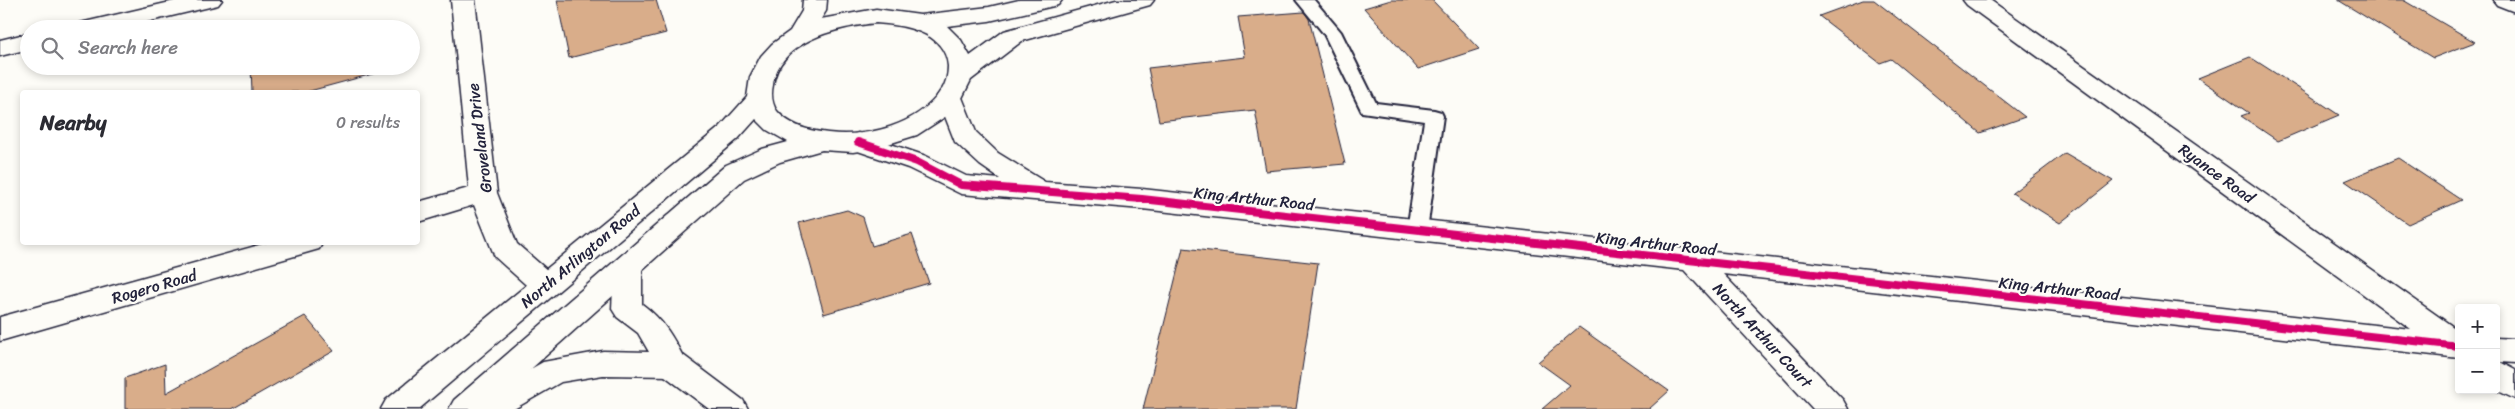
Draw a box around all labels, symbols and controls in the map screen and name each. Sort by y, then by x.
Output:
search box [20,20,420,75]
text: Search here [78,31,178,64]
icon: search [38,34,66,62]
street label: Groveland Drive [458,81,501,194]
text: Nearby [40,104,106,142]
text: 0 results [336,108,400,137]
street label: Ryance Road [2172,135,2263,212]
street label: King Arthur Road [1192,178,1317,219]
street label: North Arlington Road [513,196,648,316]
street label: King Arthur Road [1594,223,1719,264]
street label: Rogero Road [108,260,201,312]
street label: King Arthur Road [1997,268,2122,309]
street label: North Arthur Court [1705,275,1820,396]
map controls [2455,304,2500,394]
button: + [2455,304,2500,349]
button: − [2455,349,2500,394]

